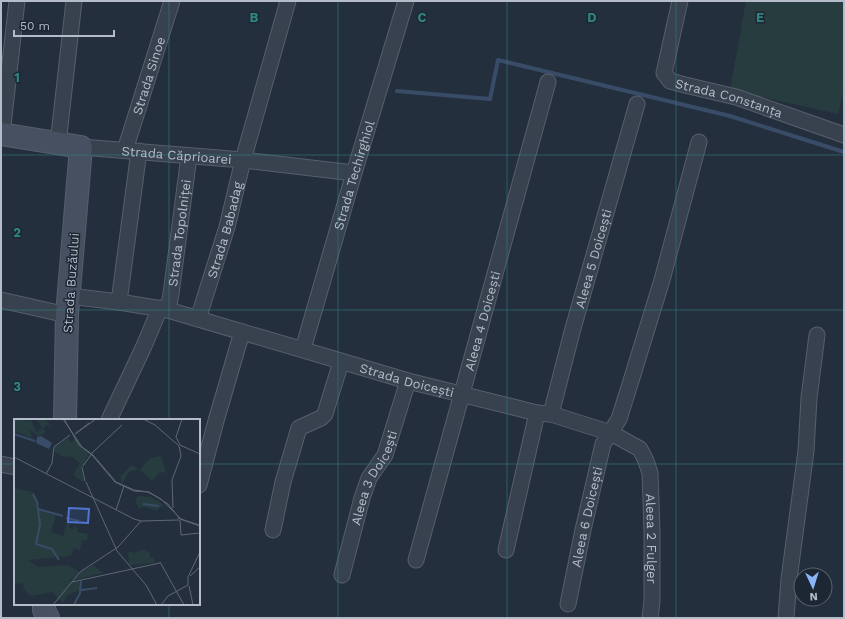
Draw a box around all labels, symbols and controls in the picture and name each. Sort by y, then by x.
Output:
text: B [250,10,259,25]
text: C [418,10,427,25]
text: D [587,10,597,25]
text: E [756,10,764,25]
scale bar [14,12,114,38]
text: 50 m [20,19,50,33]
street label: Strada Sinoe [129,35,168,117]
text: 1 [14,70,20,85]
street label: Strada Constanța [674,75,785,121]
street label: Strada Techirghiol [330,119,377,232]
street label: Strada Căprioarei [121,143,232,167]
street label: Strada Topolniței [165,178,193,287]
street label: Strada Babadag [204,180,245,280]
street label: Aleea 5 Doicești [572,207,614,310]
text: 2 [13,225,21,240]
street label: Strada Buzăului [60,232,82,334]
street label: Aleea 4 Doicești [461,269,503,372]
street label: Strada Doicești [358,360,456,400]
text: 3 [13,379,21,394]
inset map [14,419,200,605]
street label: Aleea 3 Doicești [348,428,400,527]
street label: Aleea 6 Doicești [568,465,605,569]
street label: Aleea 2 Fulger [643,493,660,584]
north arrow [793,567,833,607]
text: N [809,590,818,603]

